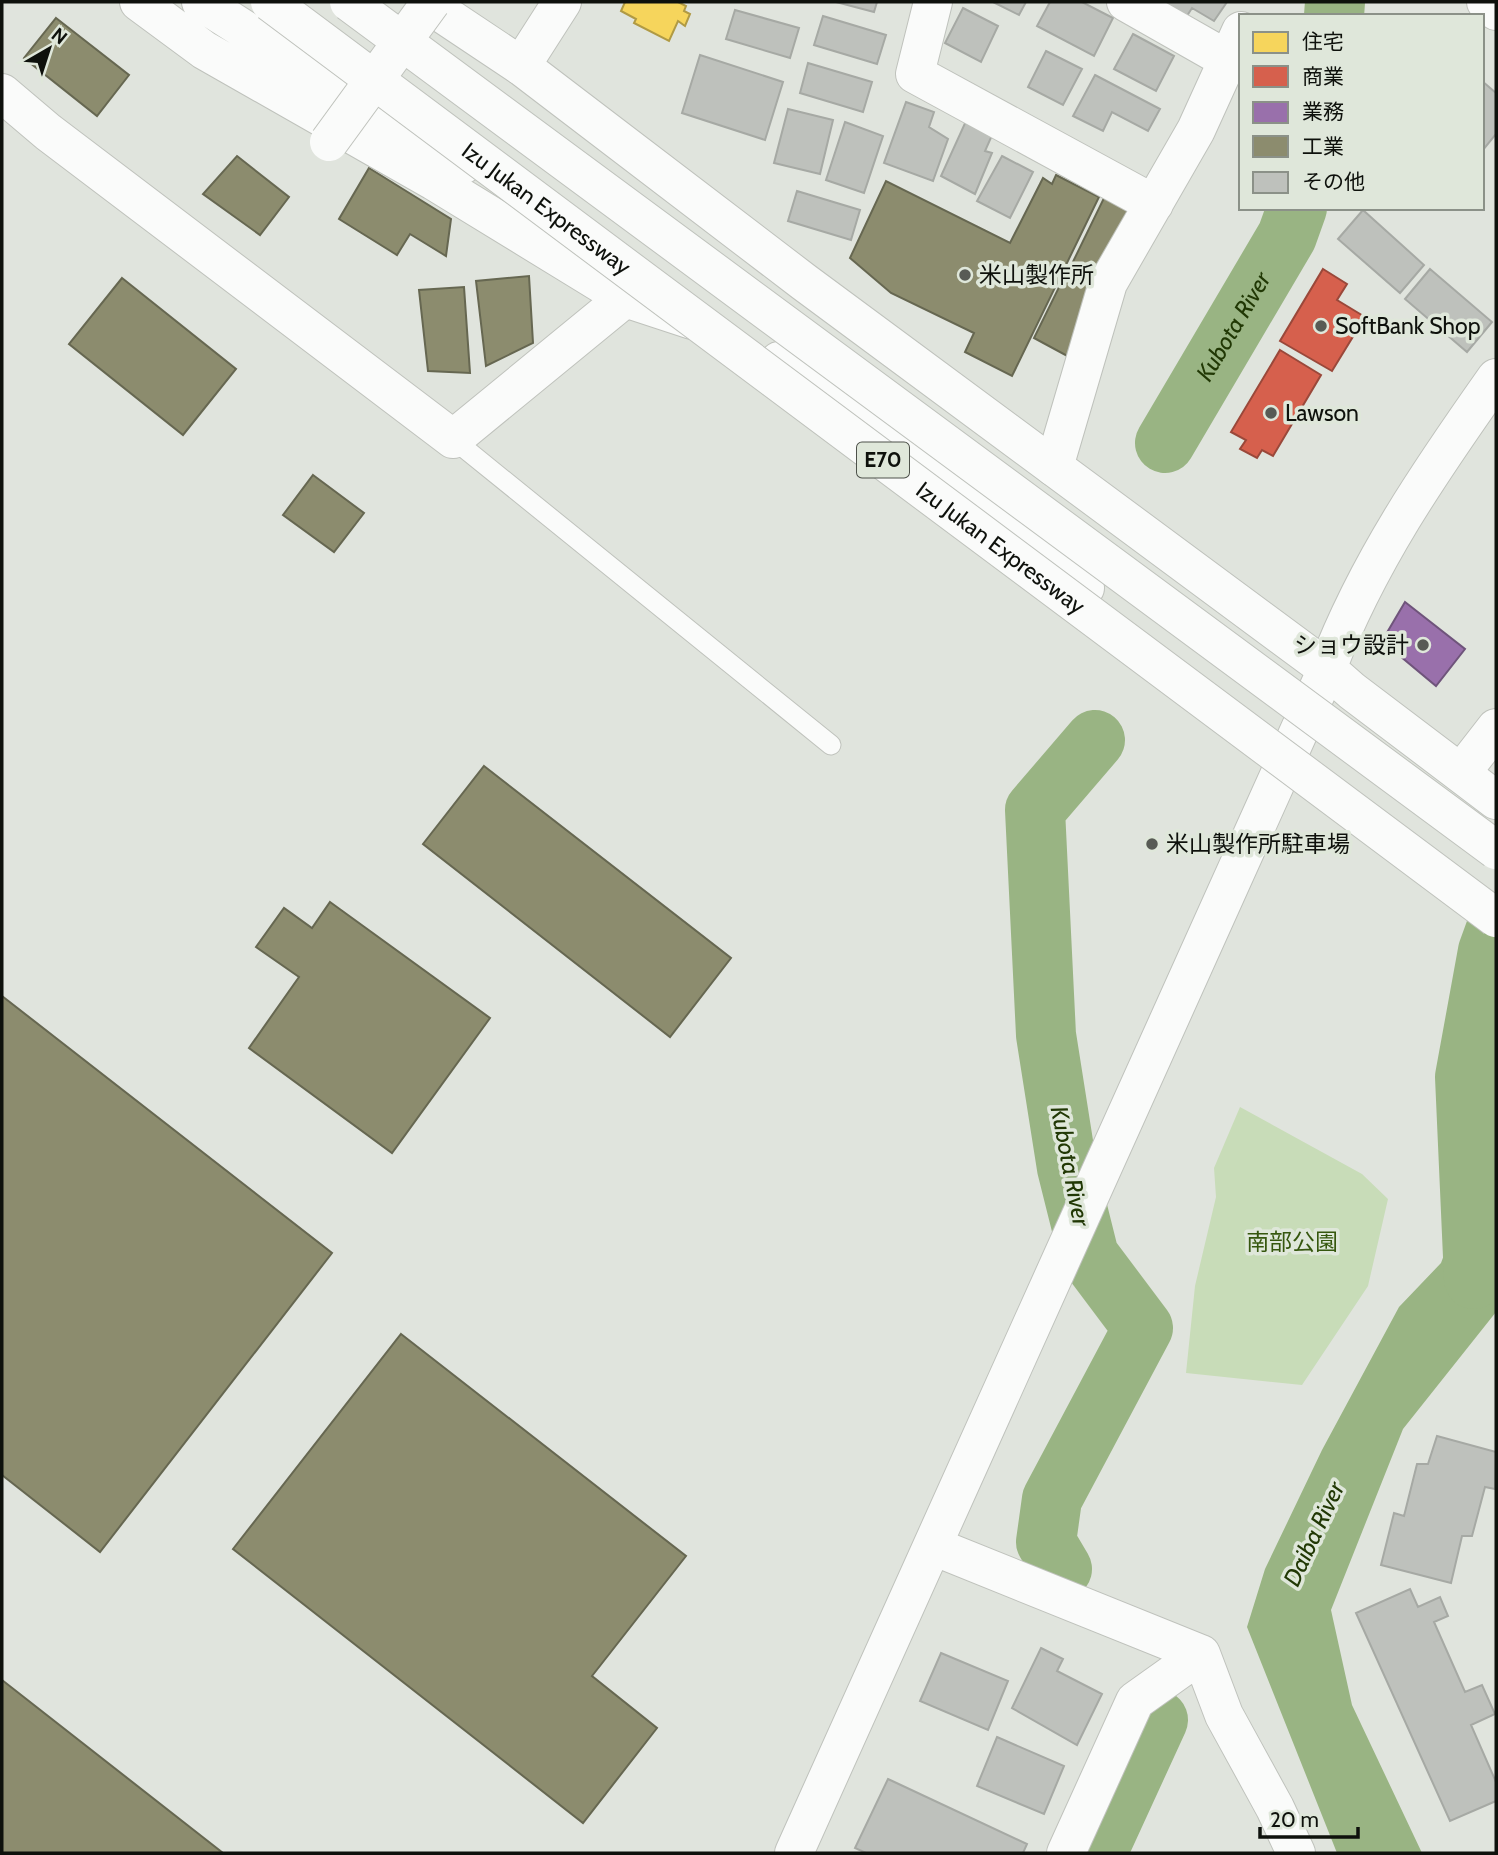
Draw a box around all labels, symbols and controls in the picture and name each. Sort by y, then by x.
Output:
north arrow [14,14,84,84]
legend [1239,14,1484,210]
text: N [47,23,72,49]
text: 住宅 [1302,29,1344,54]
text: 商業 [1302,64,1344,89]
text: 業務 [1302,99,1344,124]
text: 工業 [1302,134,1344,159]
street label: Izu Jukan Expressway [456,136,637,281]
text: その他 [1302,169,1365,194]
place label: 米山製作所 [979,261,1094,289]
water label: Kubota River [1190,265,1277,386]
marker: 米山製作所 [957,267,973,283]
place label: SoftBank Shop [1335,312,1481,340]
marker: SoftBank Shop [1313,318,1329,334]
place label: Lawson [1285,399,1359,427]
marker: Lawson [1263,405,1279,421]
road number: E70 [857,442,909,477]
street label: Izu Jukan Expressway [911,476,1091,620]
place label: ショウ設計 [1294,631,1409,659]
marker: ショウ設計 [1415,637,1431,653]
place label: 米山製作所駐車場 [1166,830,1350,858]
marker: 米山製作所駐車場 [1144,836,1160,852]
water label: Kubota River [1045,1104,1097,1230]
park label: 南部公園 [1246,1228,1338,1256]
water label: Daiba River [1277,1476,1351,1591]
scale bar [1260,1796,1358,1840]
text: 20 m [1270,1807,1319,1832]

